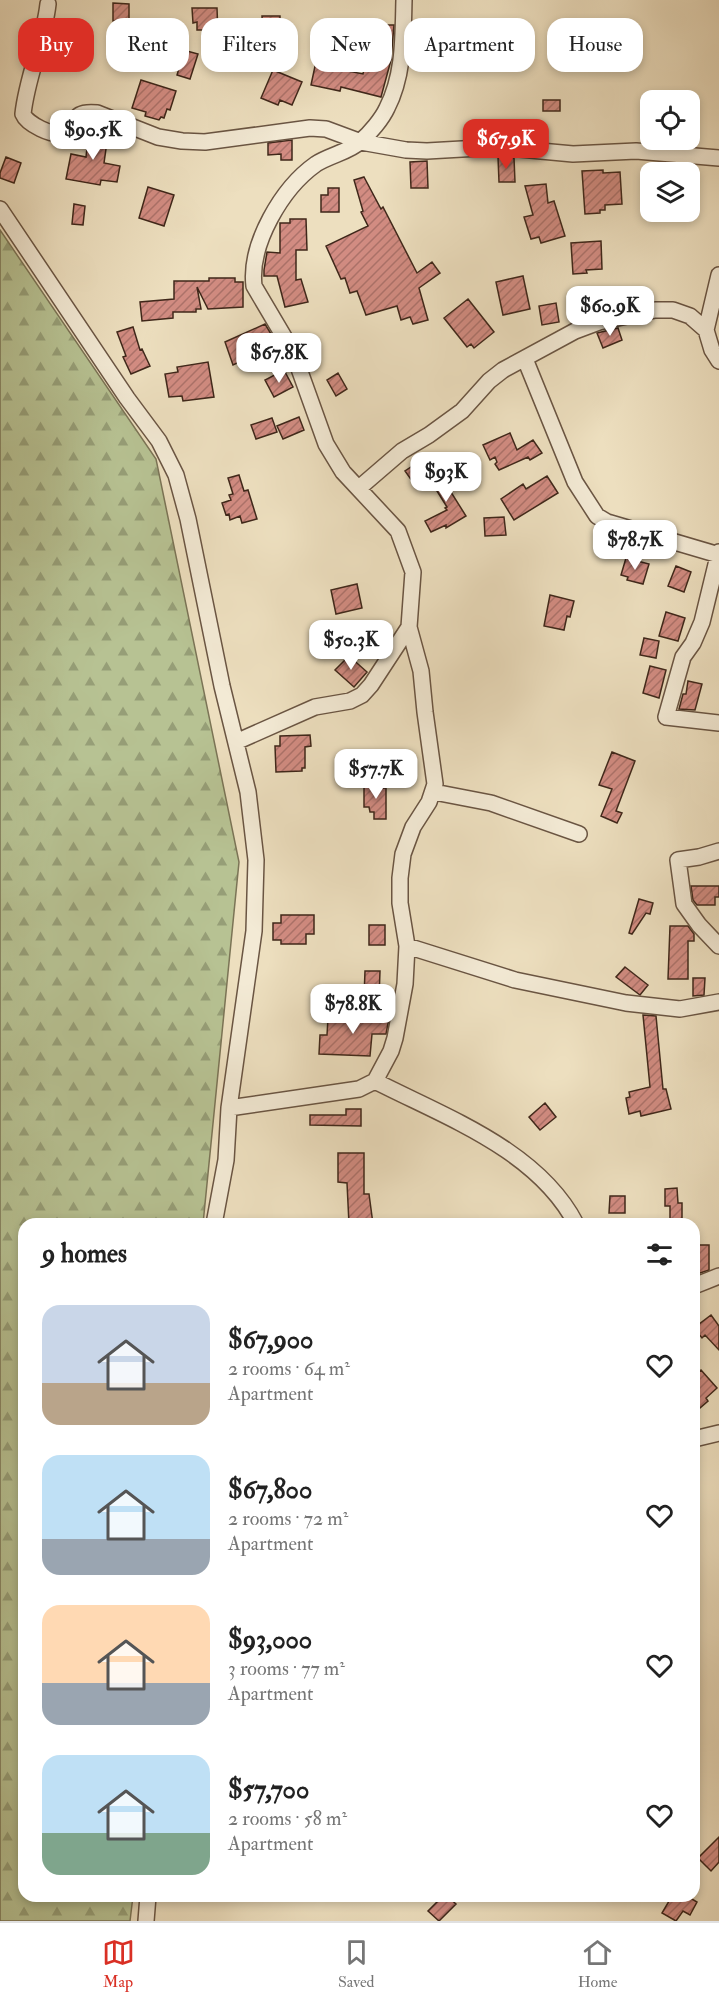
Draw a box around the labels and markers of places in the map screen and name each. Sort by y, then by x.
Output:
pin: $90.5K [44,110,142,161]
pin: $67.9K [457,119,555,170]
pin: $60.9K [561,286,659,337]
pin: $67.8K [230,333,328,384]
pin: $93K [410,452,482,503]
pin: $78.7K [586,520,684,571]
pin: $50.3K [302,620,400,671]
pin: $57.7K [327,749,425,800]
pin: $78.8K [304,984,402,1035]

